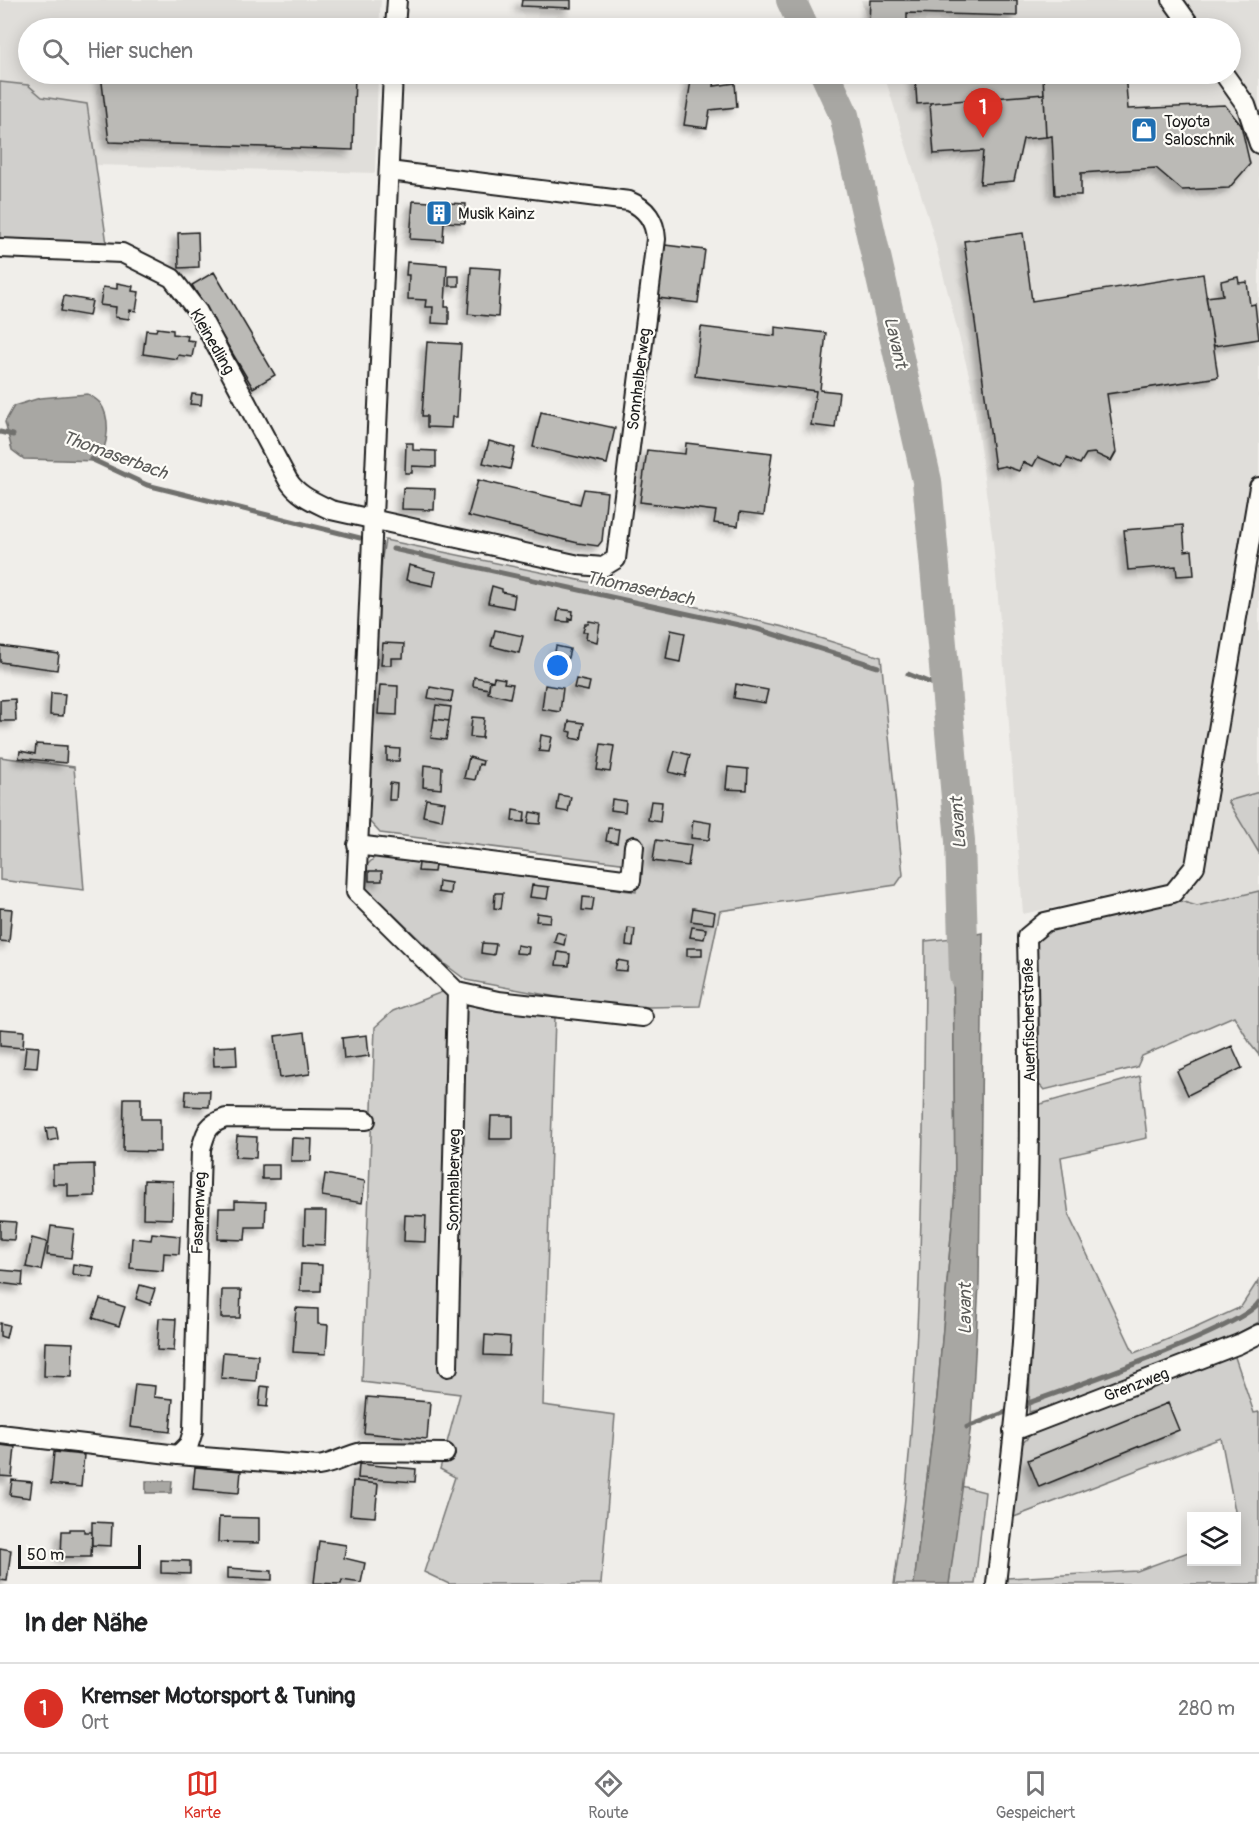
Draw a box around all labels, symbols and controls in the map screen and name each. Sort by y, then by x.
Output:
search box [18,18,1241,84]
icon: search [39,35,72,68]
text: Hier suchen [87,37,193,65]
pin: 1 [964,88,1002,138]
place label: Toyota Saloschnik [1164,112,1235,150]
shop icon: Toyota Saloschnik [1129,115,1159,145]
building icon: Musik Kainz [424,198,454,228]
place label: Musik Kainz [458,204,535,224]
street label: Kleinedling [185,305,239,378]
water label: Lavant [878,314,913,372]
street label: Sonnhalberweg [623,327,655,431]
water label: Thomaserbach [59,426,172,486]
water label: Thomaserbach [584,566,698,612]
your location [543,651,572,680]
water label: Lavant [945,795,972,850]
street label: Auenfischerstraße [1018,958,1040,1082]
street label: Sonnhalberweg [443,1128,465,1232]
street label: Fasanenweg [188,1171,210,1255]
water label: Lavant [954,1281,977,1335]
street label: Grenzweg [1101,1363,1172,1406]
map controls [1187,1512,1241,1566]
button: layers [1187,1512,1241,1566]
scale bar [18,1542,141,1570]
text: 50 m [27,1545,64,1565]
text: In der Nähe [24,1607,147,1639]
text: Kremser Motorsport & Tuning [81,1682,355,1710]
text: 1 [40,1696,47,1721]
text: 280 m [1178,1696,1235,1721]
text: Ort [81,1710,109,1735]
tab: Karte [184,1767,221,1823]
tab: Route [588,1767,628,1823]
tab: Gespeichert [996,1767,1075,1823]

